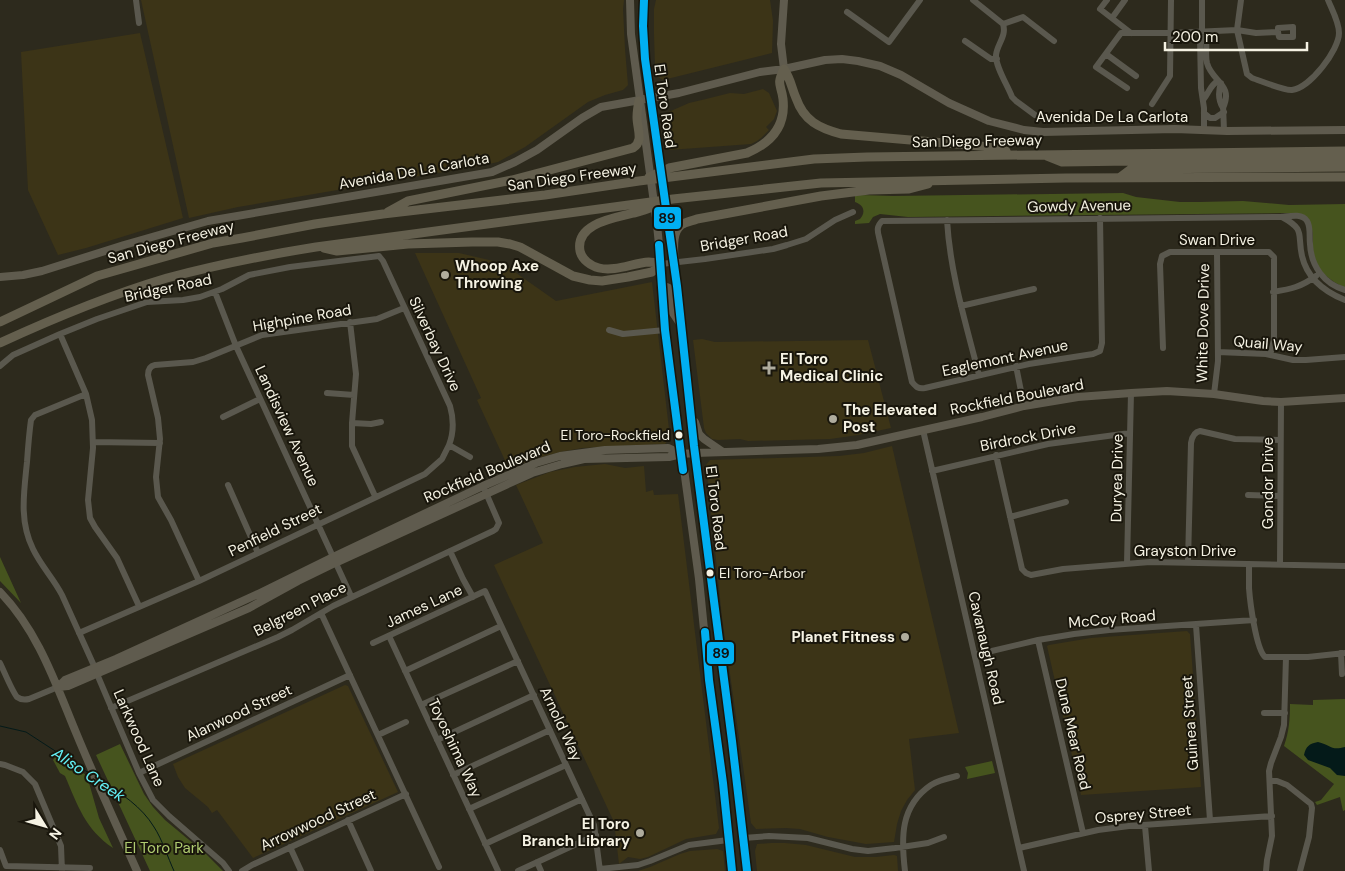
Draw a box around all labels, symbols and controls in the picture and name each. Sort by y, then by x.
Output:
scale bar [1165,20,1308,52]
text: 200 m [1172,27,1218,47]
street label: El Toro Road [649,63,681,149]
street label: Avenida De La Carlota [1036,107,1188,127]
street label: San Diego Freeway [912,130,1043,152]
street label: Avenida De La Carlota [337,148,491,194]
street label: San Diego Freeway [506,158,639,196]
street label: Gowdy Avenue [1027,195,1131,217]
line badge: 89 [653,206,682,230]
text: 89 [658,209,676,227]
street label: San Diego Freeway [105,215,237,269]
street label: Bridger Road [699,221,789,257]
street label: Swan Drive [1179,230,1255,250]
place label: Whoop Axe Throwing [455,256,539,293]
street label: White Dove Drive [1192,263,1214,383]
street label: Bridger Road [123,269,213,307]
marker: Whoop Axe Throwing [439,269,451,281]
street label: Silverbay Drive [404,293,466,395]
street label: Highpine Road [251,299,353,337]
street label: Quail Way [1233,331,1304,357]
street label: Eaglemont Avenue [940,335,1070,381]
place label: El Toro Medical Clinic [780,349,883,386]
marker: El Toro Medical Clinic [762,361,776,375]
street label: Landisview Avenue [250,362,324,490]
street label: Rockfield Boulevard [949,374,1085,420]
place label: The Elevated Post [843,400,937,437]
marker: The Elevated Post [827,413,839,425]
street label: Birdrock Drive [978,418,1078,456]
place label: El Toro-Rockfield [561,426,670,444]
marker: El Toro-Rockfield [674,430,684,440]
street label: Duryea Drive [1106,434,1128,522]
street label: Rockfield Boulevard [421,436,553,508]
street label: Gondor Drive [1258,437,1278,529]
street label: El Toro Road [701,465,731,551]
street label: Penfield Street [225,499,325,561]
street label: Grayston Drive [1134,541,1236,561]
place label: El Toro-Arbor [719,564,806,582]
marker: El Toro-Arbor [705,568,715,578]
street label: Belgreen Place [250,577,350,641]
street label: James Lane [382,580,466,632]
street label: Cavanaugh Road [963,589,1009,707]
street label: McCoy Road [1068,605,1156,633]
place label: Planet Fitness [792,627,895,647]
marker: Planet Fitness [899,631,911,643]
line badge: 89 [706,641,735,665]
text: 89 [712,644,730,662]
street label: Guinea Street [1177,675,1203,771]
street label: Dune Mear Road [1050,676,1096,792]
street label: Alanwood Street [183,680,295,746]
street label: Arnold Way [535,684,587,765]
street label: Larkwood Lane [109,686,169,790]
street label: Toyoshima Way [423,695,487,801]
water label: Aliso Creek [47,742,130,807]
street label: Arrowwood Street [257,784,379,856]
street label: Osprey Street [1094,800,1192,828]
north arrow [20,801,70,851]
place label: El Toro Branch Library [522,814,630,851]
text: N [45,824,66,843]
marker: El Toro Branch Library [634,827,646,839]
park label: El Toro Park [124,838,204,858]

